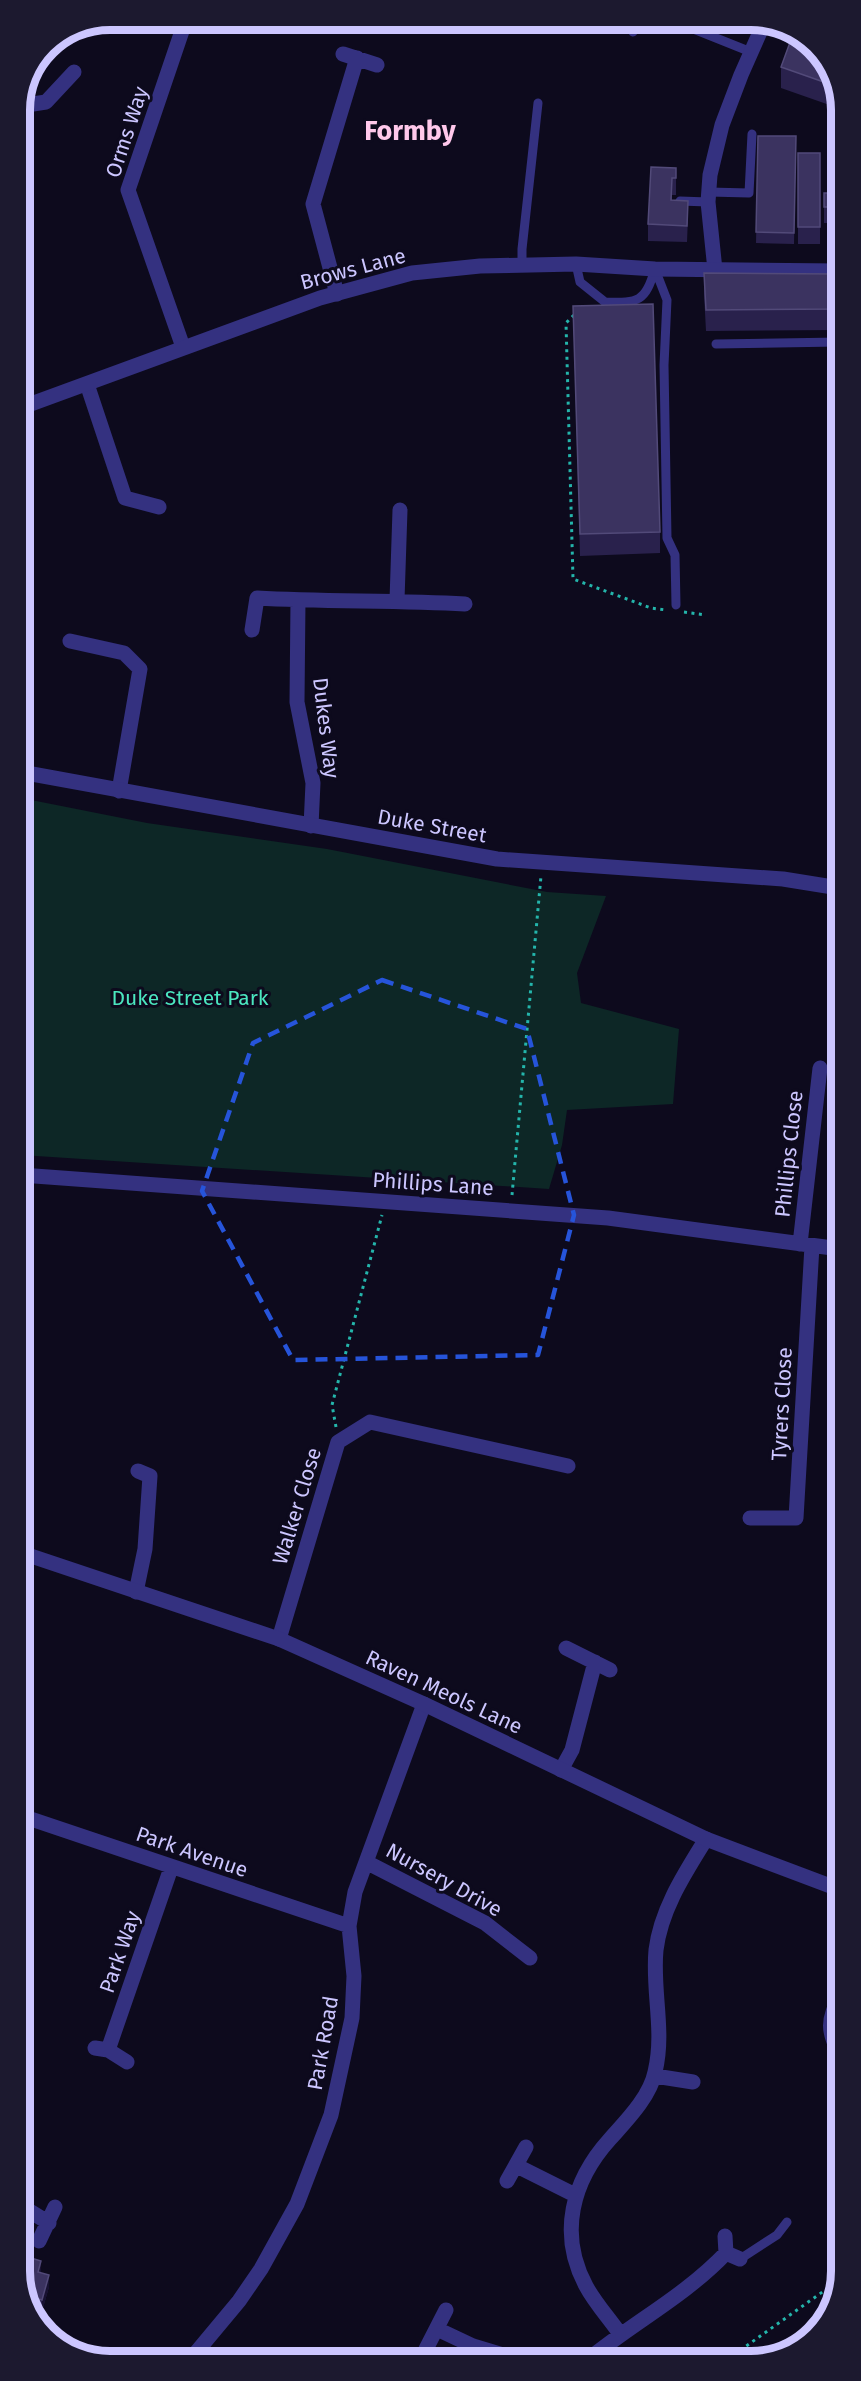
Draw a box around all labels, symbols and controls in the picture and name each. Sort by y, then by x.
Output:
street label: Orms Way [100,83,154,181]
district label: Formby [364,115,457,147]
street label: Brows Lane [297,242,409,296]
street label: Dukes Way [307,676,345,781]
street label: Duke Street [375,804,489,848]
park label: Duke Street Park [111,985,269,1011]
street label: Phillips Close [769,1089,809,1219]
street label: Phillips Lane [371,1167,495,1201]
street label: Tyrers Close [766,1347,798,1461]
street label: Walker Close [267,1444,327,1568]
street label: Raven Meols Lane [361,1644,527,1740]
street label: Park Avenue [133,1821,251,1883]
street label: Nursery Drive [381,1837,507,1923]
street label: Park Way [94,1907,146,1996]
street label: Park Road [302,1994,344,2092]

